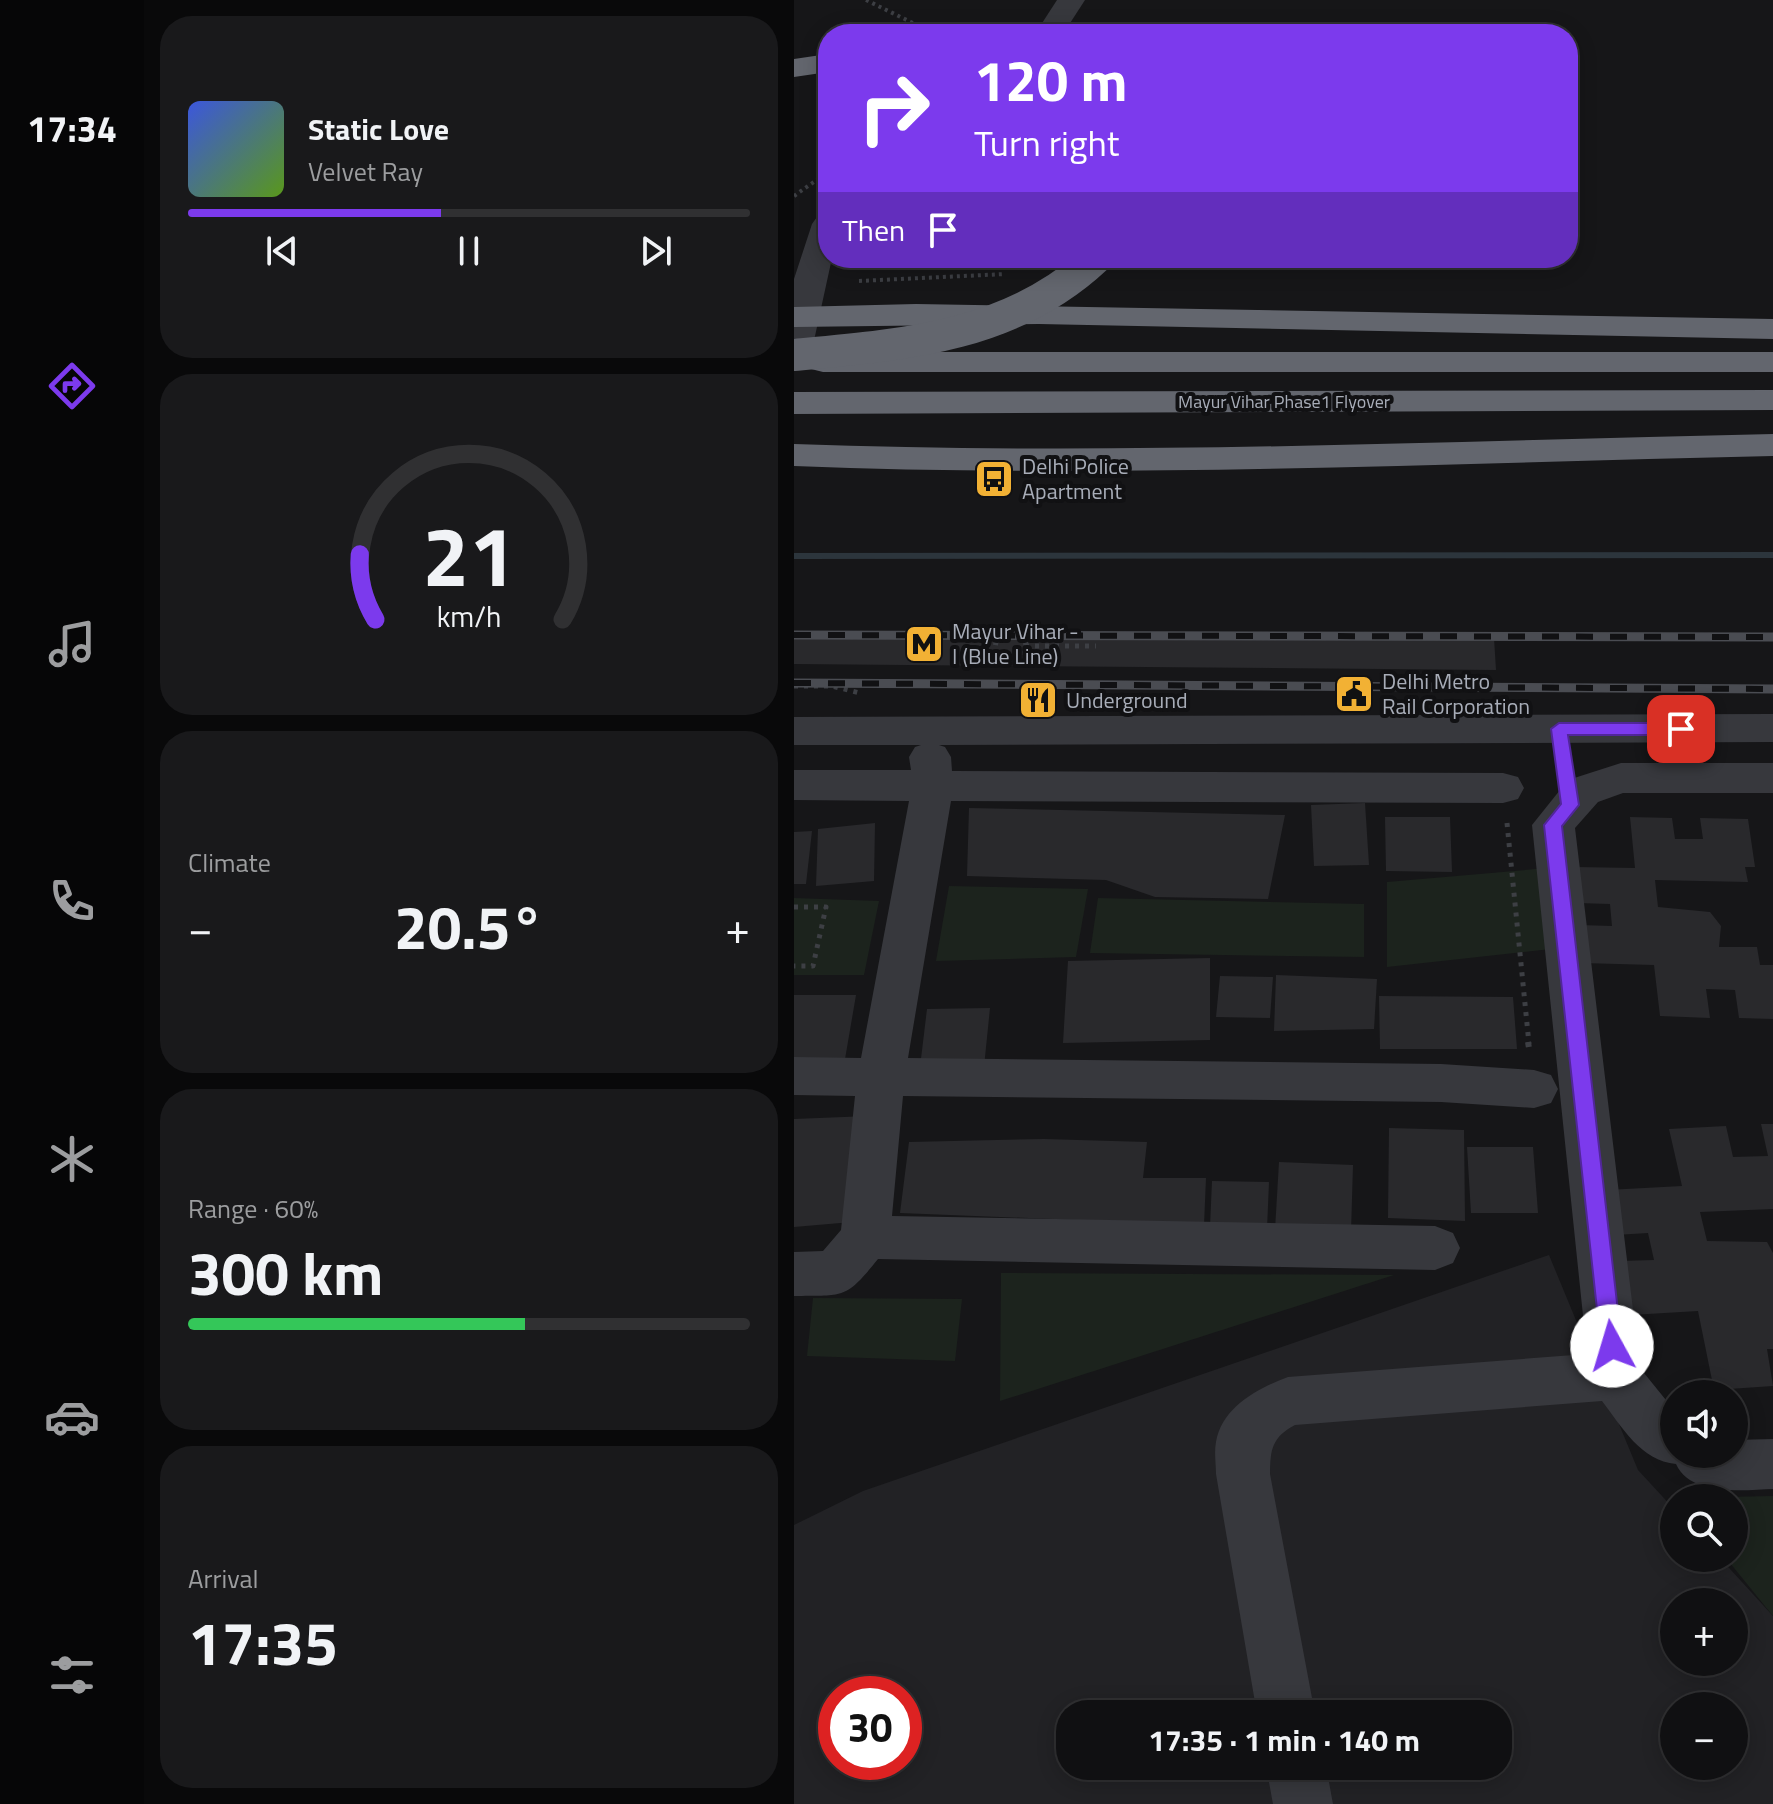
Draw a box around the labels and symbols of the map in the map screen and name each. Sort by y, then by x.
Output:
street label: Mayur Vihar Phase1 Flyover [1178,388,1390,415]
place label: Delhi Police Apartment [1022,449,1129,508]
bus stop icon: Delhi Police Apartment [973,458,1015,500]
place label: Mayur Vihar - I (Blue Line) [952,614,1079,673]
metro station icon: Mayur Vihar - I (Blue Line) [903,623,945,665]
place label: Delhi Metro Rail Corporation [1382,664,1530,723]
public building icon: Delhi Metro Rail Corporation [1333,673,1375,715]
restaurant icon: Underground [1017,679,1059,721]
place label: Underground [1066,683,1188,717]
pin [1647,695,1715,763]
position arrow [1570,1304,1654,1388]
speed limit sign: 30 [818,1676,922,1780]

